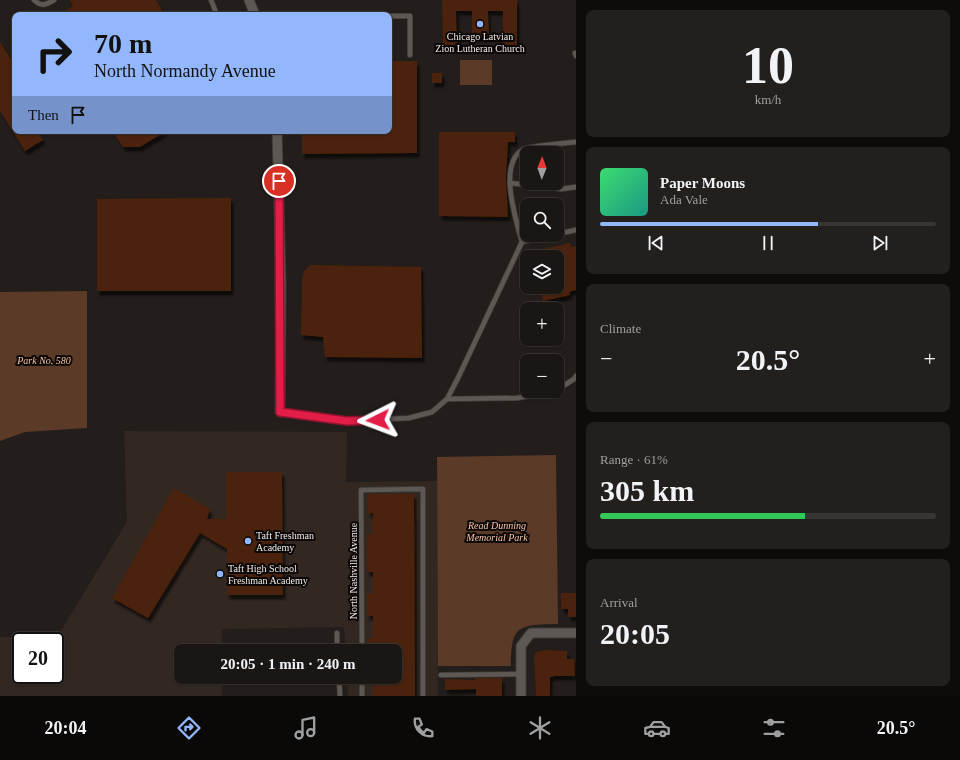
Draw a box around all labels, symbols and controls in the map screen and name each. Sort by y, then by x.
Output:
marker: Chicago Latvian Zion Lutheran Church [475,19,485,29]
icon: right [28,28,80,80]
text: 70 m [94,28,152,59]
place label: Chicago Latvian Zion Lutheran Church [435,31,525,54]
text: 10 [742,37,794,94]
text: North Normandy Avenue [94,61,276,81]
text: km/h [755,92,781,107]
icon: arrive [67,104,89,126]
text: Then [28,107,59,123]
north arrow [520,146,564,190]
map controls [520,146,564,398]
pin [262,164,296,198]
icon: arrive [268,170,290,192]
text: Paper Moons [660,175,745,191]
text: Ada Vale [660,192,708,207]
button: search [520,198,564,242]
icon: previous [645,232,667,254]
icon: pause [757,232,779,254]
icon: next [869,232,891,254]
button: layers [520,250,564,294]
button: + [520,302,564,346]
text: Climate [600,321,641,336]
text: 20.5° [736,343,800,376]
text: − [600,346,612,371]
text: + [924,346,936,371]
button: − [520,354,564,398]
park label: Park No. 580 [16,355,71,366]
position arrow [357,399,399,441]
text: Range · 61% [600,452,668,467]
text: 305 km [600,474,694,507]
park label: Read Dunning Memorial Park [465,520,528,543]
street label: North Nashville Avenue [348,522,359,619]
place label: Taft Freshman Academy [256,530,314,553]
marker: Taft Freshman Academy [243,536,253,546]
place label: Taft High School Freshman Academy [228,563,308,586]
marker: Taft High School Freshman Academy [215,569,225,579]
text: Arrival [600,595,638,610]
text: 20:05 [600,617,670,650]
speed limit sign: 20 [12,632,64,684]
text: 20:05 · 1 min · 240 m [221,656,356,672]
icon: directions [175,714,203,742]
icon: music [292,714,320,742]
icon: phone [409,714,437,742]
icon: climate [526,714,554,742]
icon: car [643,714,671,742]
icon: filters [760,714,788,742]
text: 20:04 [44,718,86,738]
text: 20.5° [877,718,916,738]

